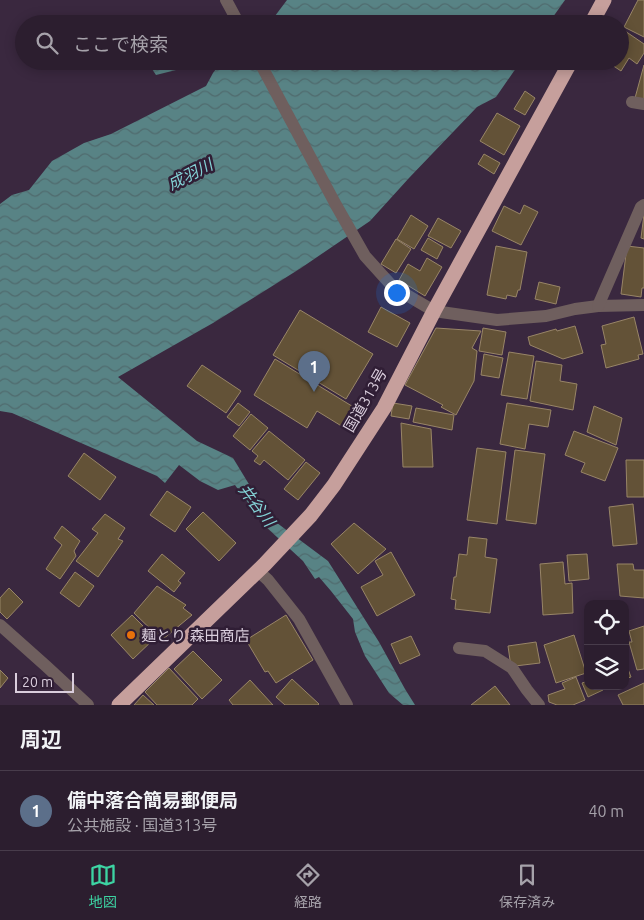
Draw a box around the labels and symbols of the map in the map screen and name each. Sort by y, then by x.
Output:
water label: 成羽川 [165,154,217,193]
your location [384,280,410,306]
pin: 1 [298,351,330,392]
street label: 国道313号 [340,365,390,435]
water label: 井谷川 [235,480,280,531]
place label: 麺とり 森田商店 [141,627,249,644]
marker: 麺とり 森田商店 [125,629,137,641]
scale bar [15,670,74,693]

